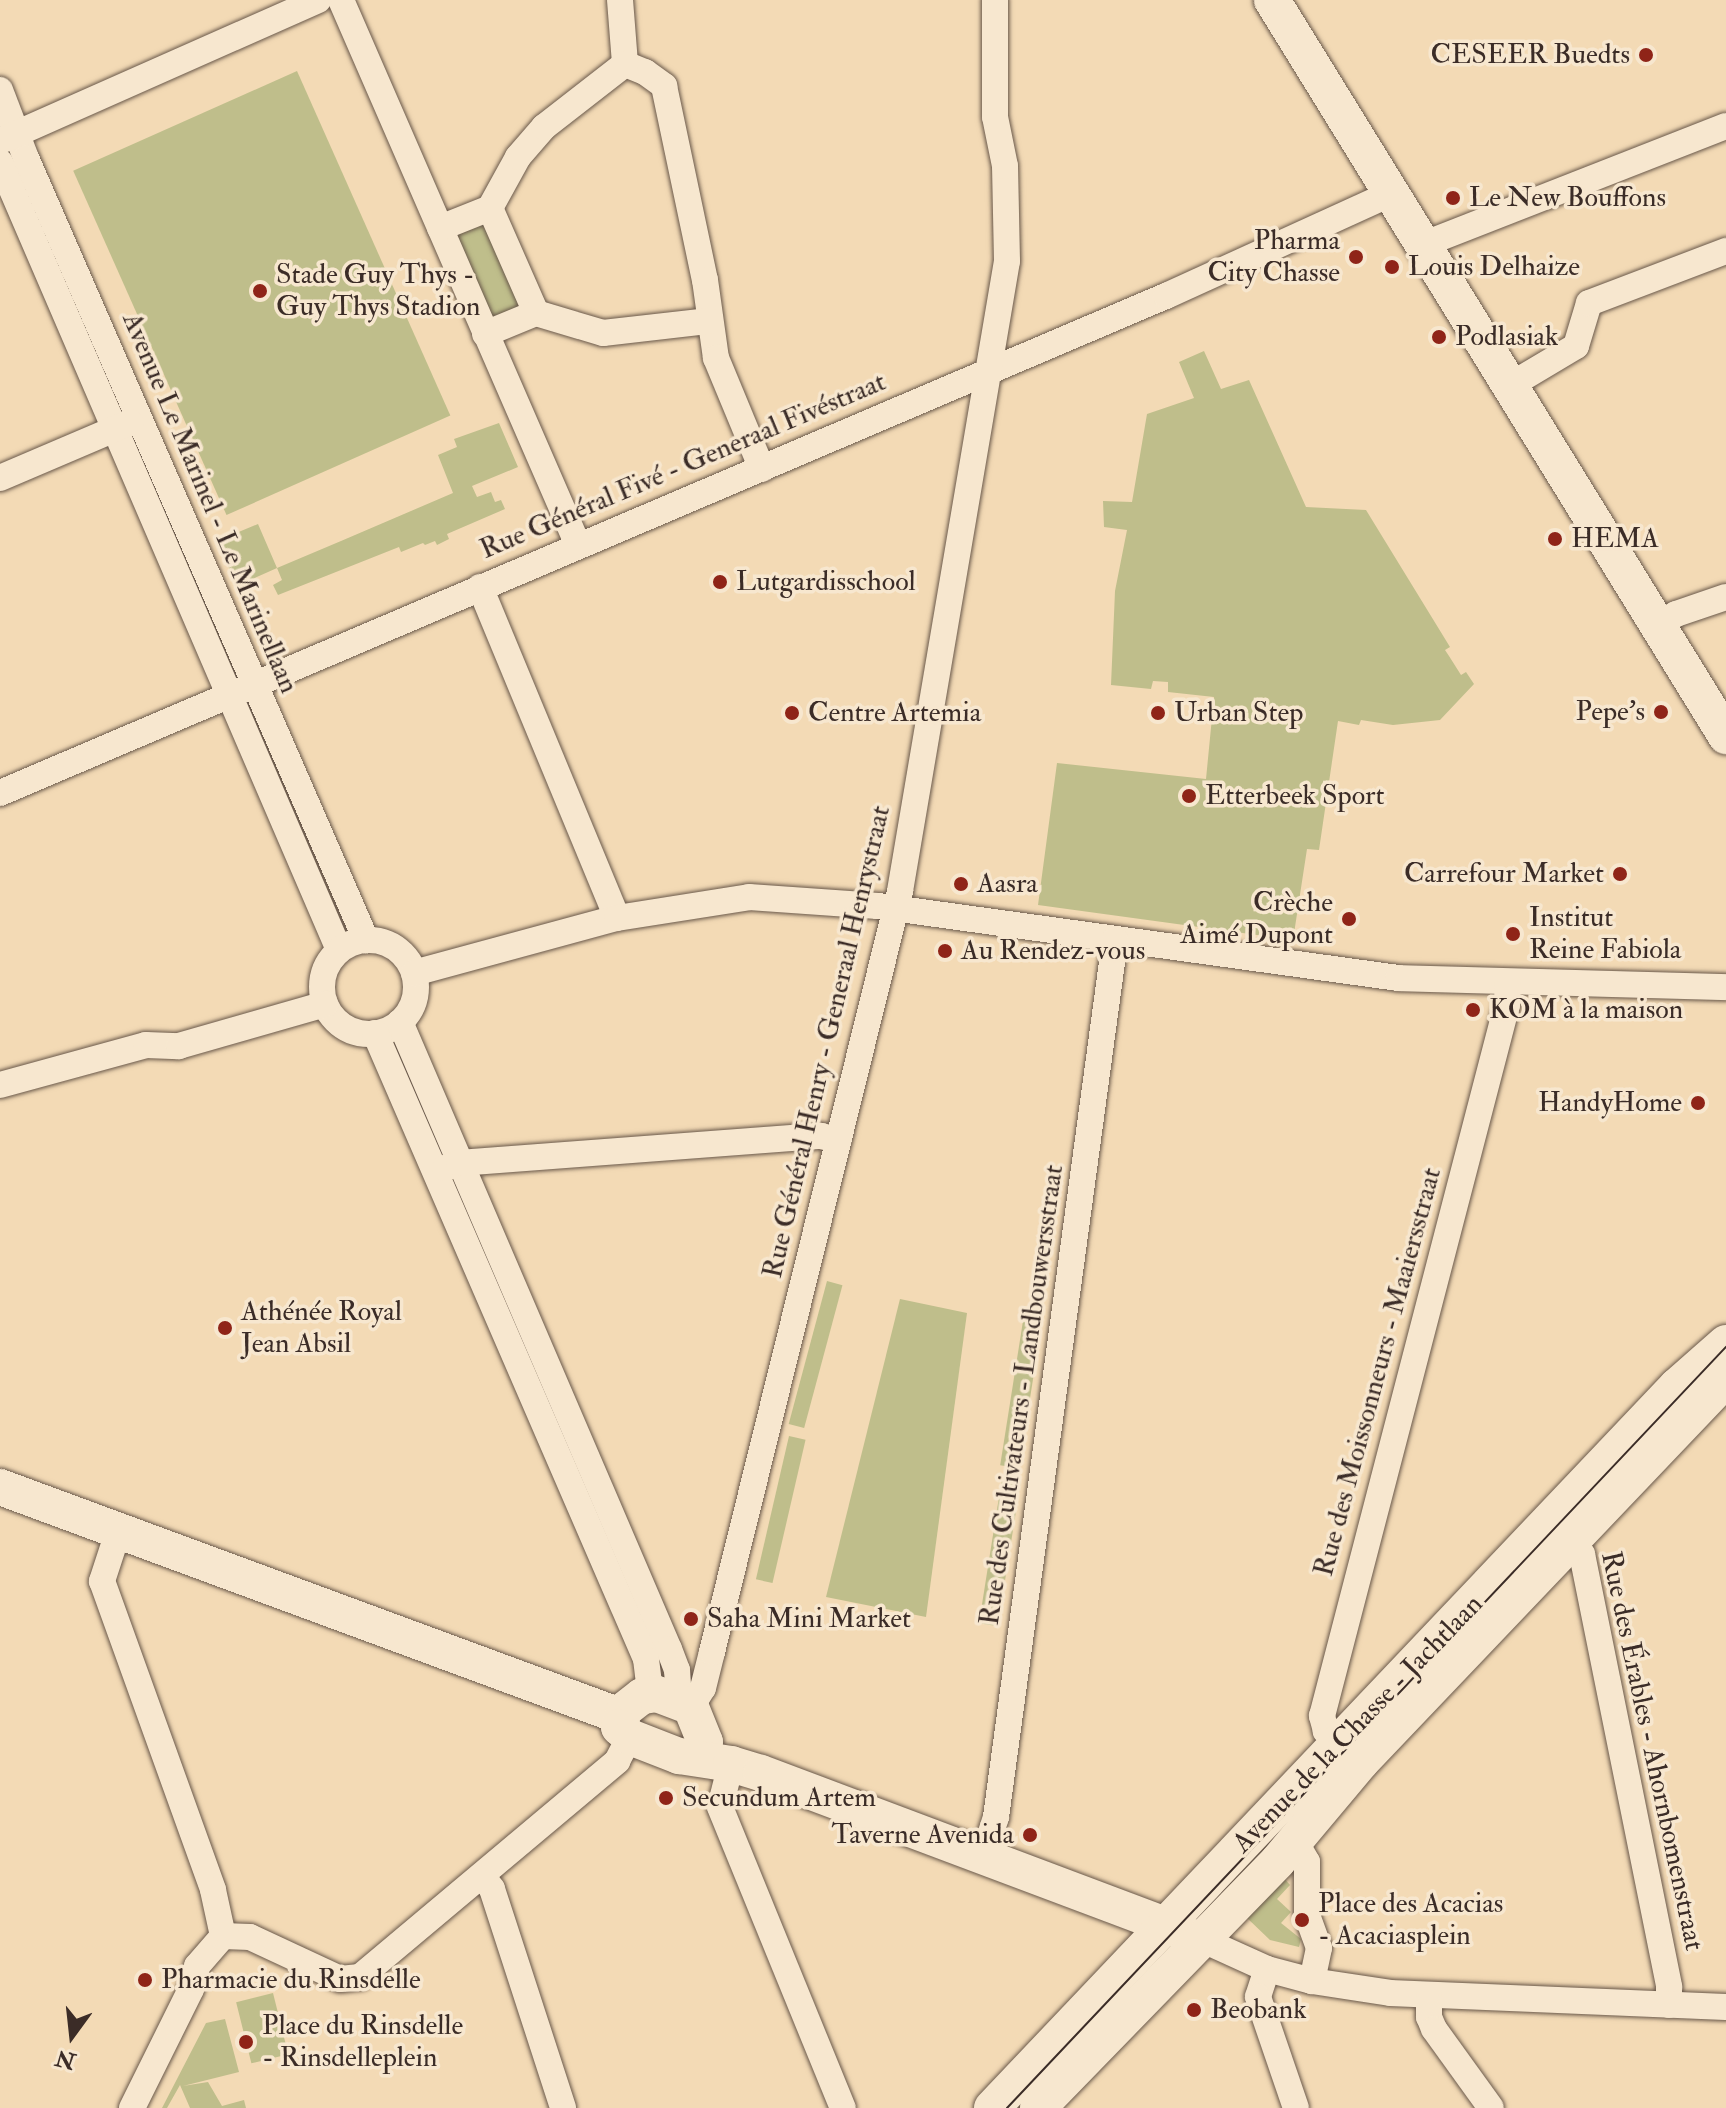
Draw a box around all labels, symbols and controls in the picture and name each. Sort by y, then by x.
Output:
place label: CESEER Buedts [1431,38,1630,72]
marker: CESEER Buedts [1637,46,1655,64]
place label: Le New Bouffons [1469,181,1666,215]
marker: Le New Bouffons [1444,189,1462,207]
place label: Pharma City Chasse [1208,224,1340,290]
marker: Pharma City Chasse [1347,248,1365,266]
place label: Louis Delhaize [1408,250,1580,284]
place label: Stade Guy Thys - Guy Thys Stadion [276,258,480,324]
marker: Louis Delhaize [1383,258,1401,276]
marker: Stade Guy Thys - Guy Thys Stadion [251,282,269,300]
street label: Avenue Le Marinel - Le Marinellaan [114,308,306,698]
place label: Podlasiak [1455,320,1559,354]
marker: Podlasiak [1430,328,1448,346]
street label: Rue Général Fivé - Generaal Fivéstraat [475,365,891,567]
place label: HEMA [1571,522,1659,556]
marker: HEMA [1546,530,1564,548]
place label: Lutgardisschool [736,565,916,599]
marker: Lutgardisschool [711,573,729,591]
place label: Pepe's [1576,695,1645,729]
place label: Centre Artemia [808,696,981,730]
place label: Urban Step [1174,696,1303,730]
marker: Pepe's [1652,703,1670,721]
marker: Centre Artemia [783,704,801,722]
marker: Urban Step [1149,704,1167,722]
place label: Etterbeek Sport [1205,779,1385,813]
marker: Etterbeek Sport [1180,787,1198,805]
street label: Rue Général Henry - Generaal Henrystraat [756,802,898,1282]
place label: Carrefour Market [1404,857,1604,891]
marker: Carrefour Market [1611,865,1629,883]
place label: Aasra [977,867,1038,901]
marker: Aasra [952,875,970,893]
place label: Crèche Aimé Dupont [1180,886,1333,952]
place label: Institut Reine Fabiola [1529,901,1681,967]
marker: Crèche Aimé Dupont [1340,910,1358,928]
marker: Institut Reine Fabiola [1504,925,1522,943]
place label: Au Rendez-vous [961,934,1145,968]
marker: Au Rendez-vous [936,942,954,960]
place label: KOM à la maison [1489,993,1683,1027]
marker: KOM à la maison [1464,1001,1482,1019]
place label: HandyHome [1538,1086,1682,1120]
marker: HandyHome [1689,1094,1707,1112]
street label: Rue des Cultivateurs - Landbouwersstraat [973,1162,1071,1628]
street label: Rue des Moissonneurs - Maaiersstraat [1307,1164,1449,1580]
place label: Athénée Royal Jean Absil [241,1295,402,1361]
marker: Athénée Royal Jean Absil [216,1319,234,1337]
street label: Rue des Érables - Ahornbomenstraat [1593,1548,1711,1954]
street label: Avenue de la Chasse - Jachtlaan [1226,1588,1490,1860]
place label: Saha Mini Market [707,1602,911,1636]
marker: Saha Mini Market [682,1610,700,1628]
place label: Secundum Artem [682,1781,876,1815]
marker: Secundum Artem [657,1789,675,1807]
place label: Taverne Avenida [832,1818,1014,1852]
marker: Taverne Avenida [1021,1826,1039,1844]
place label: Place des Acacias - Acaciasplein [1318,1887,1503,1953]
marker: Place des Acacias - Acaciasplein [1293,1911,1311,1929]
place label: Pharmacie du Rinsdelle [161,1963,421,1997]
marker: Pharmacie du Rinsdelle [136,1971,154,1989]
place label: Beobank [1210,1993,1307,2027]
north arrow [32,1996,112,2076]
marker: Beobank [1185,2001,1203,2019]
place label: Place du Rinsdelle - Rinsdelleplein [262,2009,463,2075]
marker: Place du Rinsdelle - Rinsdelleplein [237,2033,255,2051]
text: N [53,2043,79,2075]

